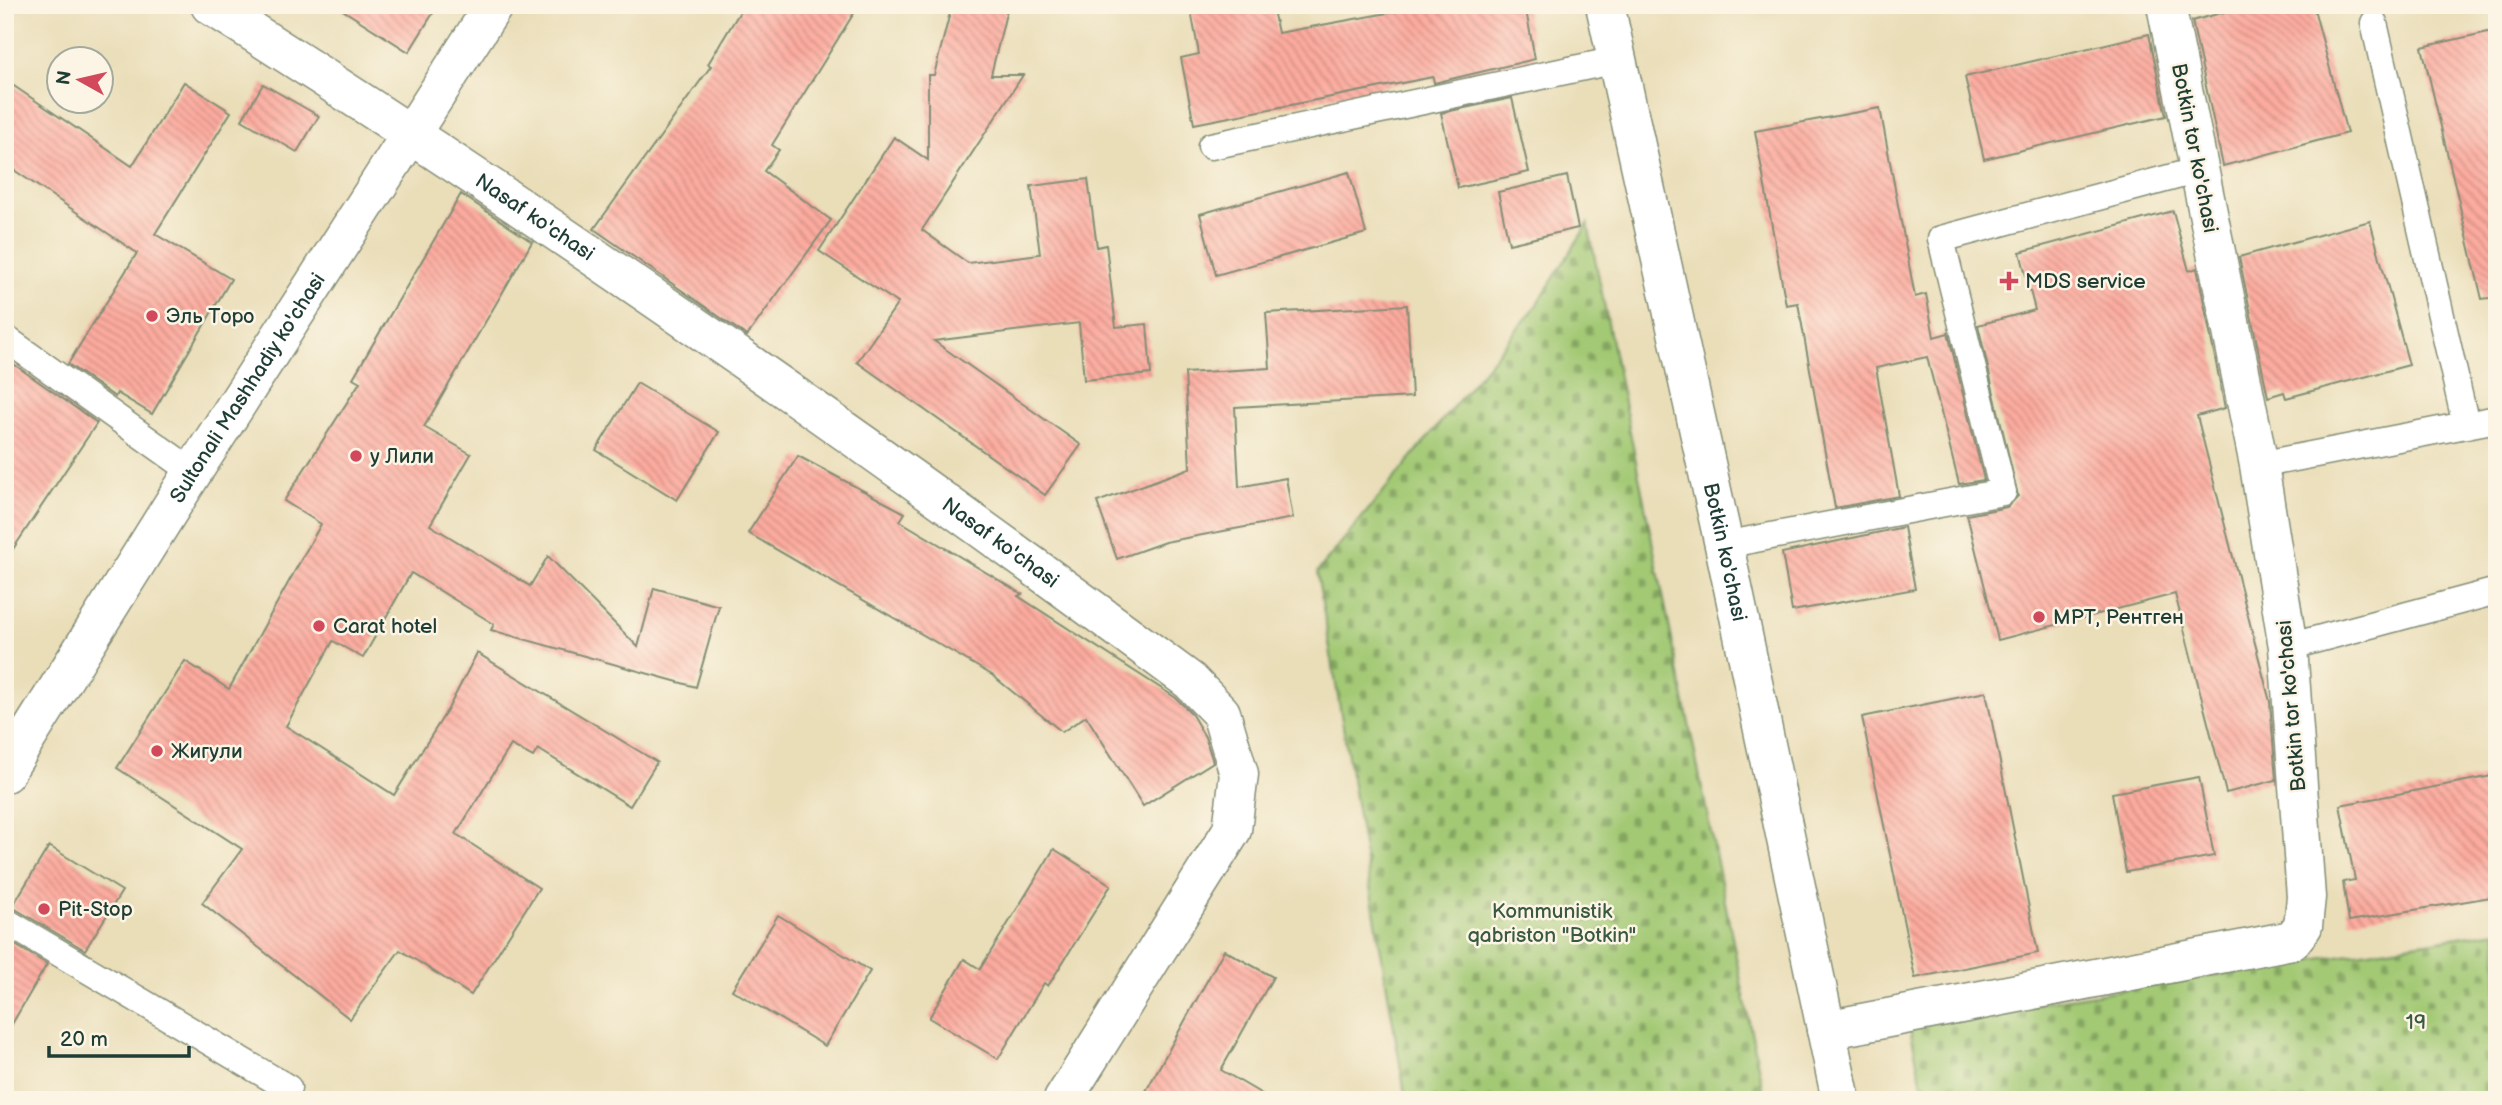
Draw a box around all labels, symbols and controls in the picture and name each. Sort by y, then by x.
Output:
north arrow [46,46,116,116]
street label: Botkin tor ko'chasi [2166,61,2223,235]
text: N [52,69,77,87]
street label: Nasaf ko'chasi [470,169,599,266]
street label: Sultonali Mashhadiy ko'chasi [165,269,331,508]
place label: MDS service [2025,269,2146,294]
marker: MDS service [1999,271,2019,291]
place label: Эль Торо [166,304,254,329]
marker: Эль Торо [144,308,160,324]
place label: у Лили [370,444,434,469]
marker: у Лили [348,448,364,464]
street label: Botkin ko'chasi [1698,480,1752,624]
street label: Nasaf ko'chasi [937,492,1063,593]
place label: МРТ, Рентген [2053,605,2184,630]
marker: МРТ, Рентген [2031,609,2047,625]
place label: Carat hotel [333,614,437,639]
marker: Carat hotel [311,618,327,634]
street label: Botkin tor ko'chasi [2272,619,2311,793]
place label: Жигули [171,739,243,764]
marker: Жигули [149,743,165,759]
place label: Pit-Stop [58,897,133,922]
park label: Kommunistik qabriston "Botkin" [1468,899,1636,948]
marker: Pit-Stop [36,901,52,917]
park label: 19 [2406,1010,2426,1035]
scale bar [49,1014,189,1058]
text: 20 m [60,1027,108,1052]

